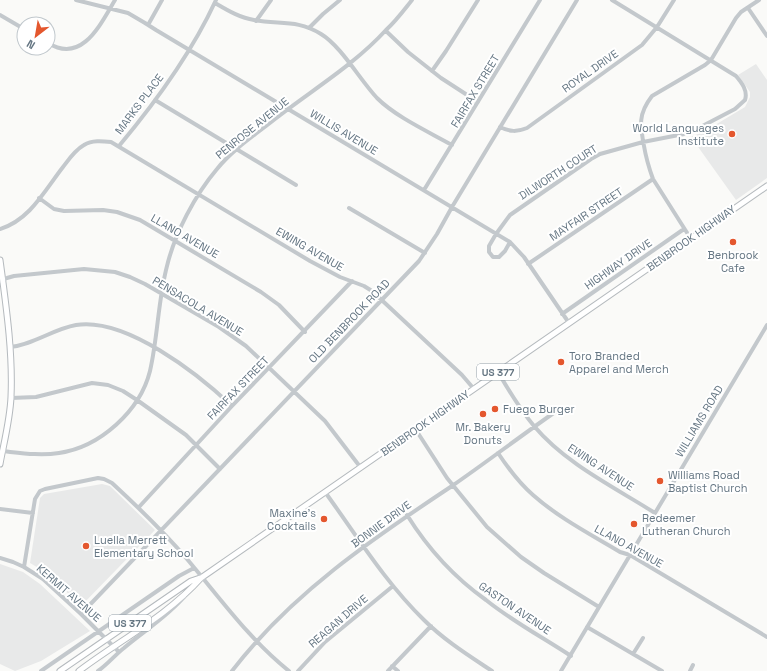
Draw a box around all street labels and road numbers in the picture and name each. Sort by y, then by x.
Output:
street label: ROYAL DRIVE [559,47,621,95]
street label: FAIRFAX STREET [448,51,503,130]
street label: MARKS PLACE [112,71,166,137]
street label: PENROSE AVENUE [213,94,291,162]
street label: WILLIS AVENUE [308,106,380,158]
street label: DILWORTH COURT [516,141,600,203]
street label: MAYFAIR STREET [547,184,626,244]
street label: BENBROOK HIGHWAY [644,202,739,274]
street label: LLANO AVENUE [148,211,222,261]
street label: EWING AVENUE [274,224,346,274]
street label: HIGHWAY DRIVE [582,236,654,292]
street label: PENSACOLA AVENUE [150,273,246,339]
street label: OLD BENBROOK ROAD [305,276,393,366]
street label: FAIRFAX STREET [204,353,272,423]
road number: US 377 [477,364,519,380]
street label: WILLIAMS ROAD [672,382,726,460]
street label: BENBROOK HIGHWAY [378,387,473,459]
street label: EWING AVENUE [565,440,637,494]
street label: BONNIE DRIVE [348,498,414,550]
street label: LLANO AVENUE [592,521,666,571]
street label: KERMIT AVENUE [34,561,104,625]
street label: GASTON AVENUE [476,579,554,637]
street label: REAGAN DRIVE [305,591,371,651]
road number: US 377 [109,615,151,631]

